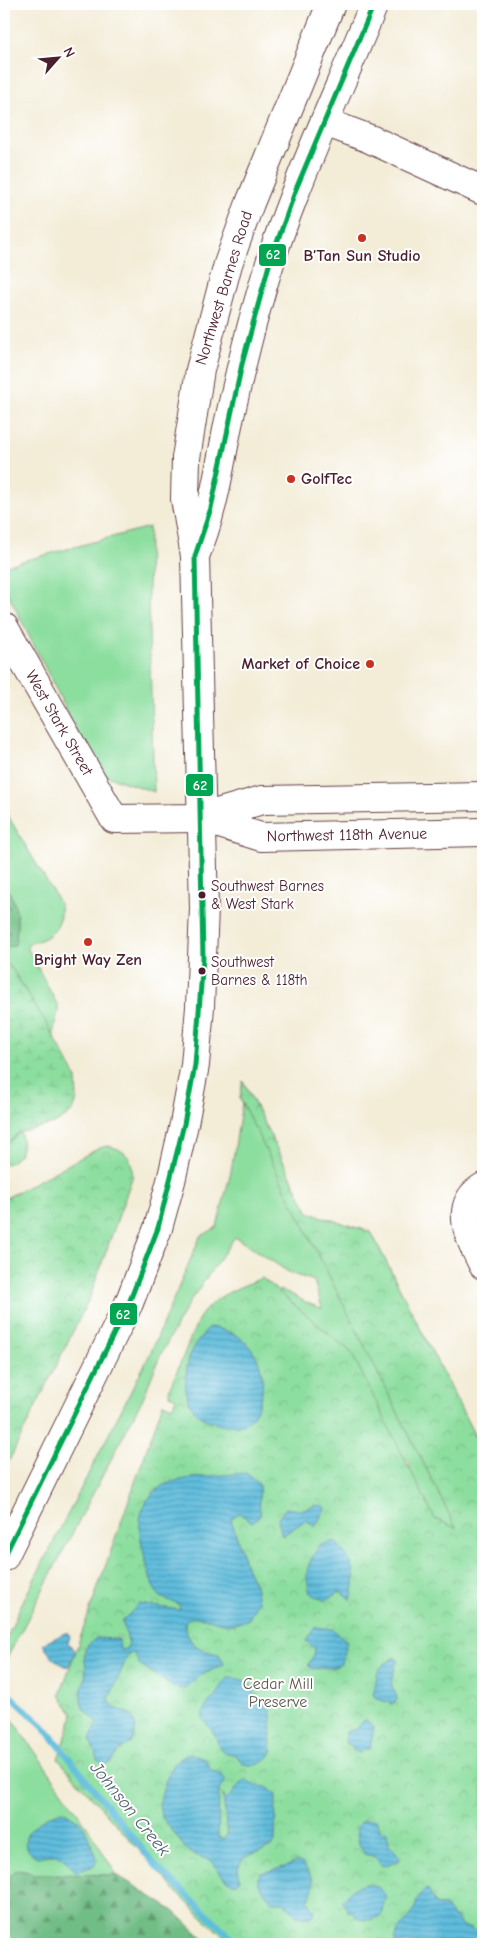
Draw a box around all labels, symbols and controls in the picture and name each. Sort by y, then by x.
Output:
north arrow [32,32,82,82]
text: N [59,44,79,60]
street label: Northwest Barnes Road [192,209,256,367]
marker: B’Tan Sun Studio [356,232,368,244]
line badge: 62 [258,243,287,267]
text: 62 [266,246,280,263]
place label: B’Tan Sun Studio [304,247,420,265]
place label: GolfTec [301,470,352,488]
marker: GolfTec [285,473,297,485]
place label: Market of Choice [242,655,360,673]
marker: Market of Choice [364,658,376,670]
street label: West Stark Street [22,667,97,779]
line badge: 62 [185,773,214,797]
text: 62 [193,777,207,794]
street label: Northwest 118th Avenue [267,825,427,845]
place label: Southwest Barnes & West Stark [211,877,324,913]
marker: Southwest Barnes & West Stark [197,890,207,900]
marker: Bright Way Zen [82,936,94,948]
place label: Bright Way Zen [34,951,142,969]
place label: Southwest Barnes & 118th [211,953,308,989]
marker: Southwest Barnes & 118th [197,966,207,976]
line badge: 62 [109,1302,138,1326]
text: 62 [116,1306,130,1323]
park label: Cedar Mill Preserve [243,1675,313,1711]
water label: Johnson Creek [85,1757,174,1860]

